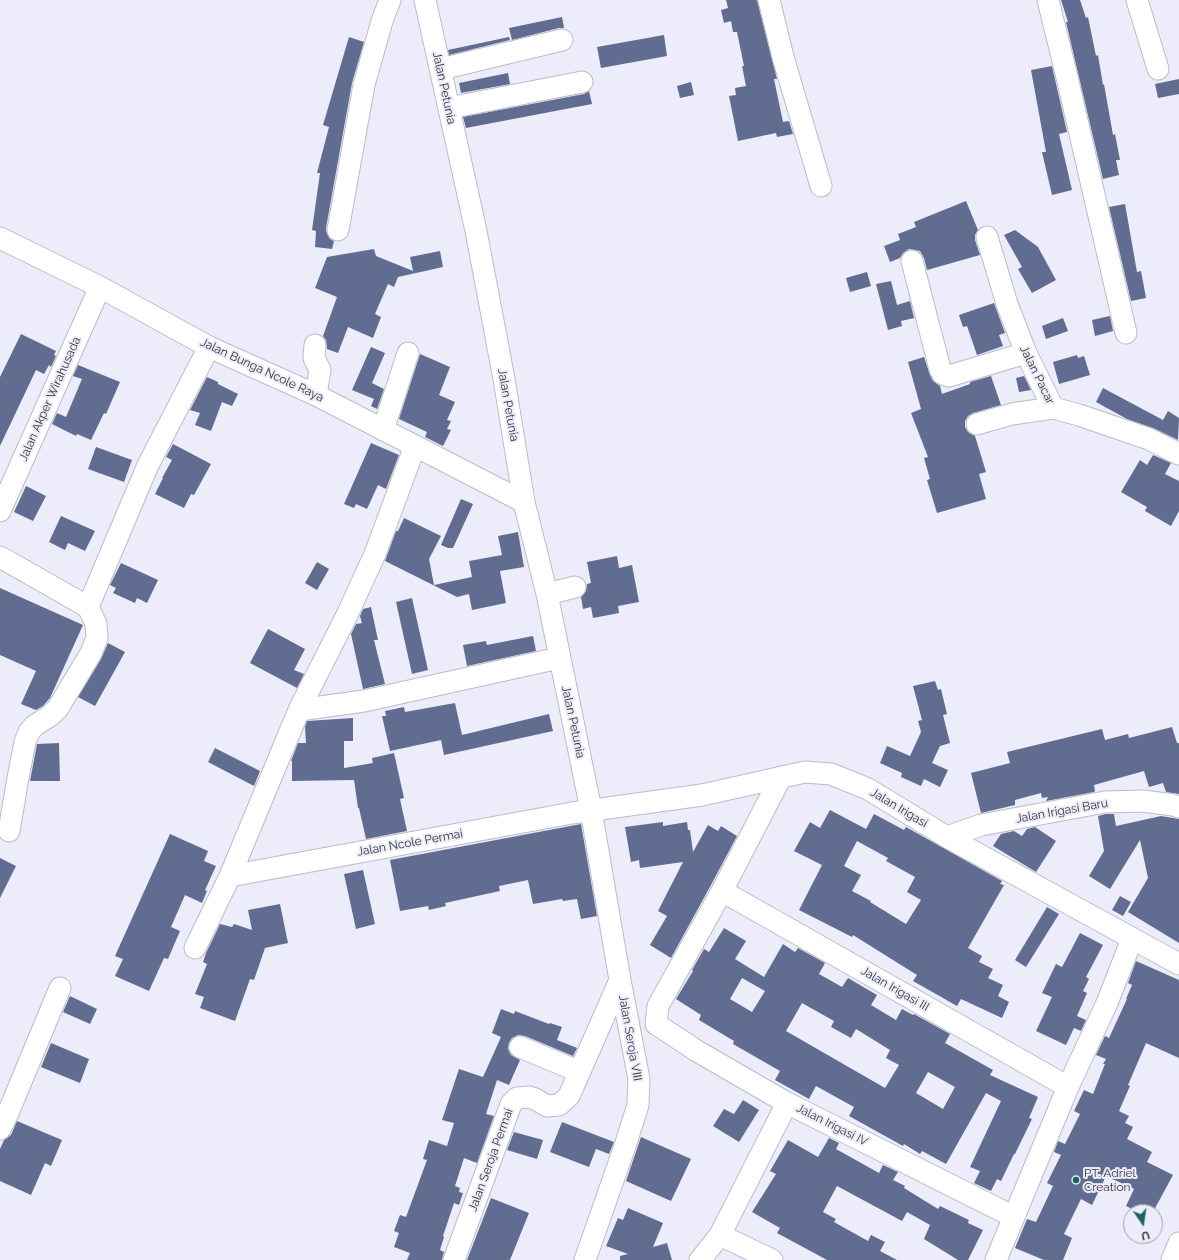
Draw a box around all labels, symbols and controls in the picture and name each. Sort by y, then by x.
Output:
street label: Jalan Petunia [429,50,459,126]
street label: Jalan Akper Wirahusada [16,335,84,463]
street label: Jalan Bunga Ncole Raya [198,335,326,405]
street label: Jalan Pacar [1017,343,1057,407]
street label: Jalan Petunia [495,367,521,443]
street label: Jalan Petunia [558,684,588,760]
street label: Jalan Irigasi [868,785,930,831]
street label: Jalan Irigasi Baru [1015,796,1109,826]
street label: Jalan Ncole Permai [356,827,464,859]
street label: Jalan Irigasi III [858,964,932,1014]
street label: Jalan Seroja VIII [615,994,645,1082]
street label: Jalan Irigasi IV [794,1101,870,1149]
street label: Jalan Seroja Permai [466,1106,516,1214]
place label: PT. Adriel Creation [1084,1166,1136,1194]
marker: PT. Adriel Creation [1071,1175,1081,1185]
north arrow [1123,1204,1163,1244]
text: U [1140,1228,1151,1242]

